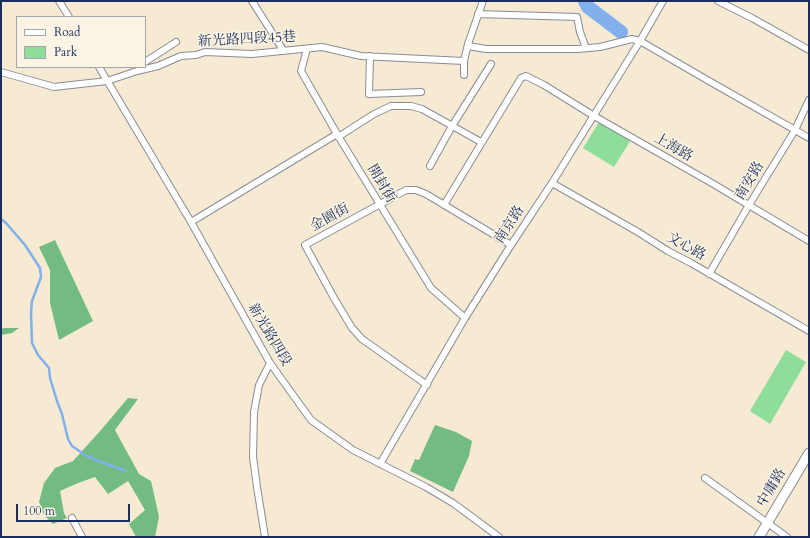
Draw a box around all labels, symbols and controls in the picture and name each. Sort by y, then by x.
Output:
legend [16,16,146,68]
text: Road [54,24,80,40]
street label: 新光路四段45巷 [197,29,297,51]
text: Park [54,44,77,60]
street label: 上海路 [651,130,695,166]
street label: 南安路 [732,159,768,203]
street label: 開封街 [363,162,399,206]
street label: 金園街 [308,200,352,236]
street label: 南京路 [492,203,528,247]
street label: 文心路 [664,229,708,265]
street label: 新光路四段 [244,301,294,369]
street label: 中庸路 [754,466,790,510]
scale bar [18,496,132,522]
text: 100 m [23,503,55,519]

